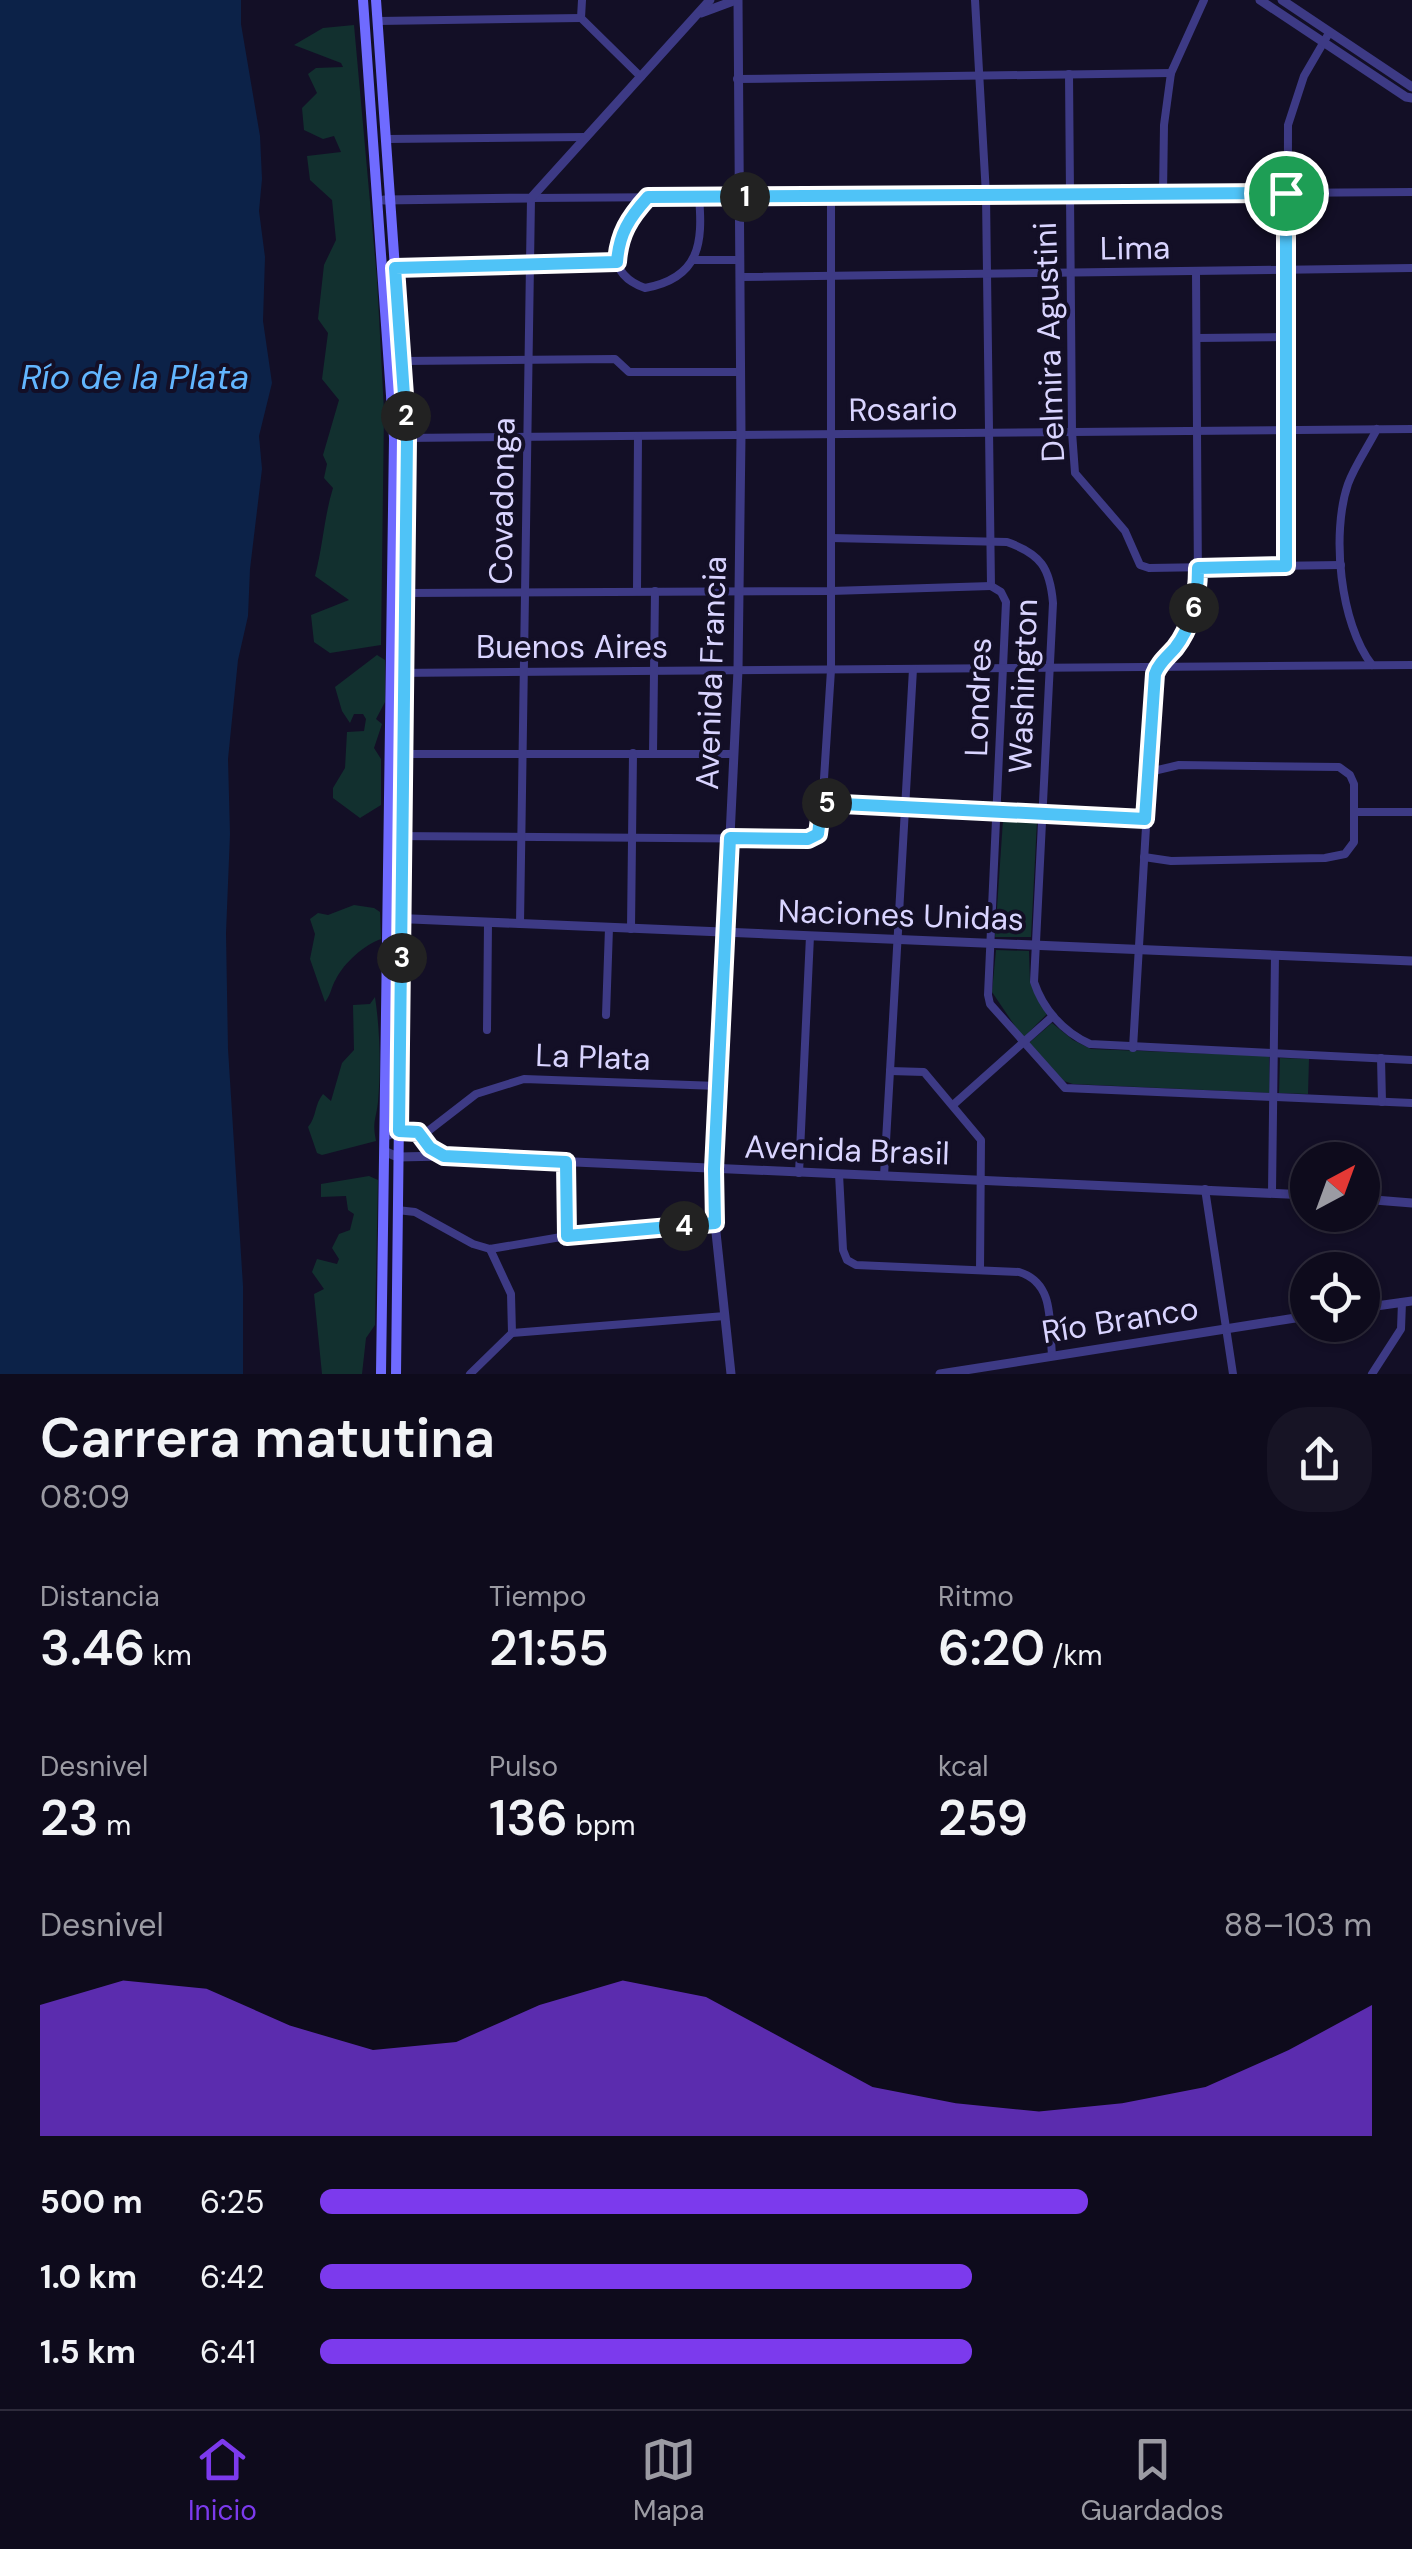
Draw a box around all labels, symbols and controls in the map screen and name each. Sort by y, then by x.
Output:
pin [1244,151,1329,236]
icon: arrive [1259,166,1314,221]
pin: 1 [720,172,770,222]
text: 1 [740,178,750,215]
street label: Delmira Agustini [1024,221,1074,463]
street label: Lima [1099,226,1171,270]
water label: Río de la Plata [21,354,249,400]
street label: Rosario [848,387,958,431]
pin: 2 [381,391,431,441]
text: 2 [398,397,414,434]
street label: Covadonga [480,417,524,585]
street label: Avenida Francia [686,555,736,791]
pin: 6 [1169,583,1219,633]
text: 6 [1185,589,1203,626]
street label: Washington [999,598,1047,774]
street label: Buenos Aires [476,626,668,668]
street label: Londres [955,637,1001,757]
pin: 5 [802,778,852,828]
text: 5 [818,784,836,821]
street label: Naciones Unidas [777,890,1025,940]
pin: 3 [377,933,427,983]
text: 3 [394,939,410,976]
street label: La Plata [535,1034,651,1080]
street label: Avenida Brasil [744,1125,950,1175]
north arrow [1290,1142,1380,1232]
map controls [1290,1142,1380,1342]
pin: 4 [659,1201,709,1251]
text: 4 [675,1207,693,1244]
button: locate [1290,1252,1380,1342]
street label: Río Branco [1039,1287,1201,1353]
text: Carrera matutina [40,1402,495,1474]
button: share [1267,1407,1372,1512]
text: 08:09 [40,1476,130,1518]
text: Distancia [40,1578,160,1615]
text: Tiempo [489,1578,586,1615]
text: Ritmo [938,1578,1014,1615]
text: 3.46 [40,1615,145,1681]
text: 21:55 [489,1615,609,1681]
text: 6:20 [938,1615,1045,1681]
text: km [145,1637,192,1674]
text: /km [1045,1637,1103,1674]
text: Desnivel [40,1748,148,1785]
text: Pulso [489,1748,558,1785]
text: kcal [938,1748,989,1785]
text: 23 [40,1785,99,1851]
text: 136 [489,1785,568,1851]
text: 259 [938,1785,1028,1851]
text: m [99,1807,131,1844]
text: bpm [568,1807,635,1844]
text: Desnivel [40,1904,164,1946]
text: 88–103 m [1224,1904,1372,1946]
text: 500 m [40,2181,143,2223]
text: 6:25 [200,2181,265,2223]
text: 1.0 km [40,2256,137,2298]
text: 6:42 [200,2256,264,2298]
text: 1.5 km [40,2331,136,2373]
text: 6:41 [200,2331,256,2373]
tab: Inicio [188,2432,257,2529]
tab: Mapa [633,2432,704,2529]
tab: Guardados [1081,2432,1224,2529]

